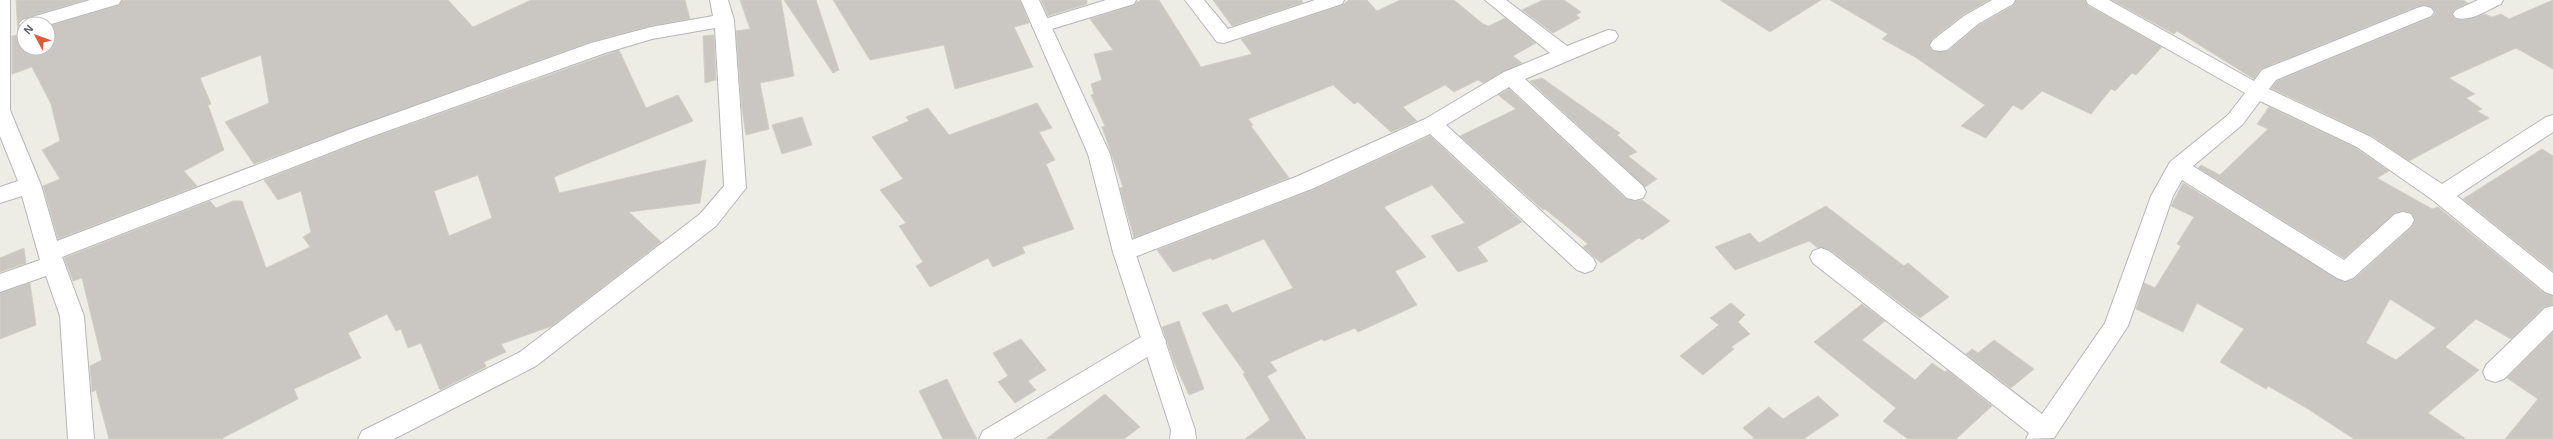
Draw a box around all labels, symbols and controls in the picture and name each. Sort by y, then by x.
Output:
north arrow [16,16,56,56]
text: N [21,22,36,36]

